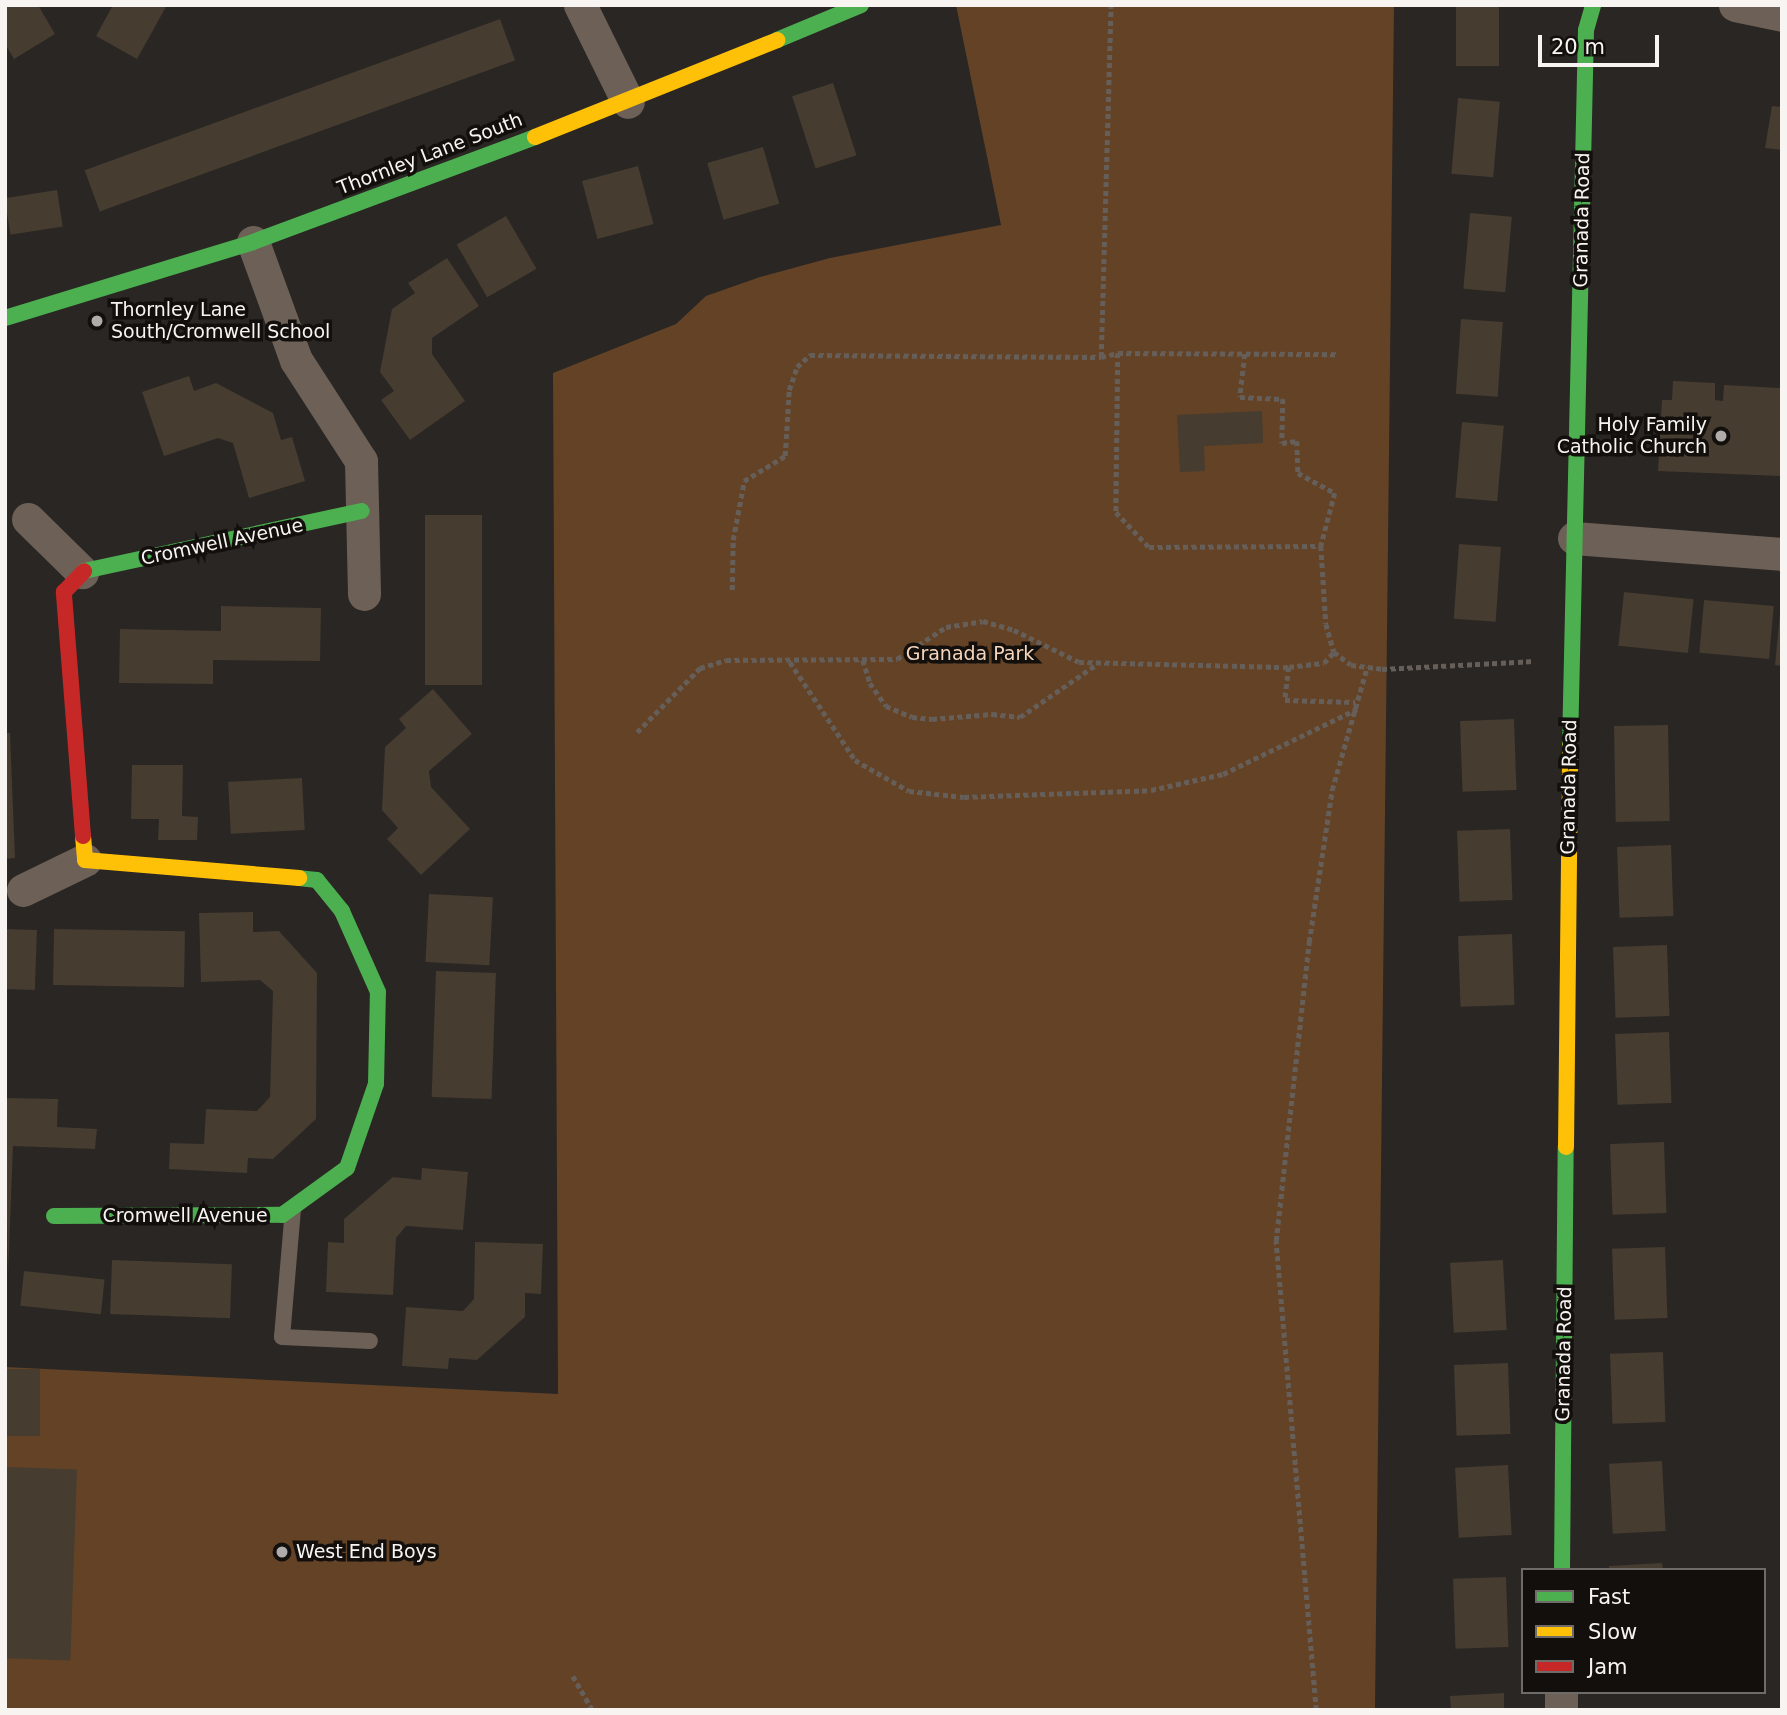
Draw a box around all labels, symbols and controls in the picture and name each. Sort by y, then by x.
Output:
scale bar [1542,21,1663,65]
text: 20 m [1551,35,1605,59]
street label: Thornley Lane South [334,108,526,200]
street label: Granada Road [1569,152,1595,288]
place label: Thornley Lane South/Cromwell School [111,299,330,343]
marker: Thornley Lane South/Cromwell School [89,313,105,329]
place label: Holy Family Catholic Church [1557,414,1707,458]
marker: Holy Family Catholic Church [1713,428,1729,444]
street label: Cromwell Avenue [139,514,305,570]
park label: Granada Park [906,643,1034,665]
street label: Granada Road [1556,719,1582,855]
street label: Cromwell Avenue [102,1205,268,1227]
street label: Granada Road [1551,1286,1577,1422]
place label: West End Boys [296,1541,437,1563]
marker: West End Boys [274,1544,290,1560]
legend [1521,1568,1766,1694]
text: Fast [1588,1585,1630,1609]
text: Slow [1588,1620,1637,1644]
text: Jam [1588,1655,1628,1679]

